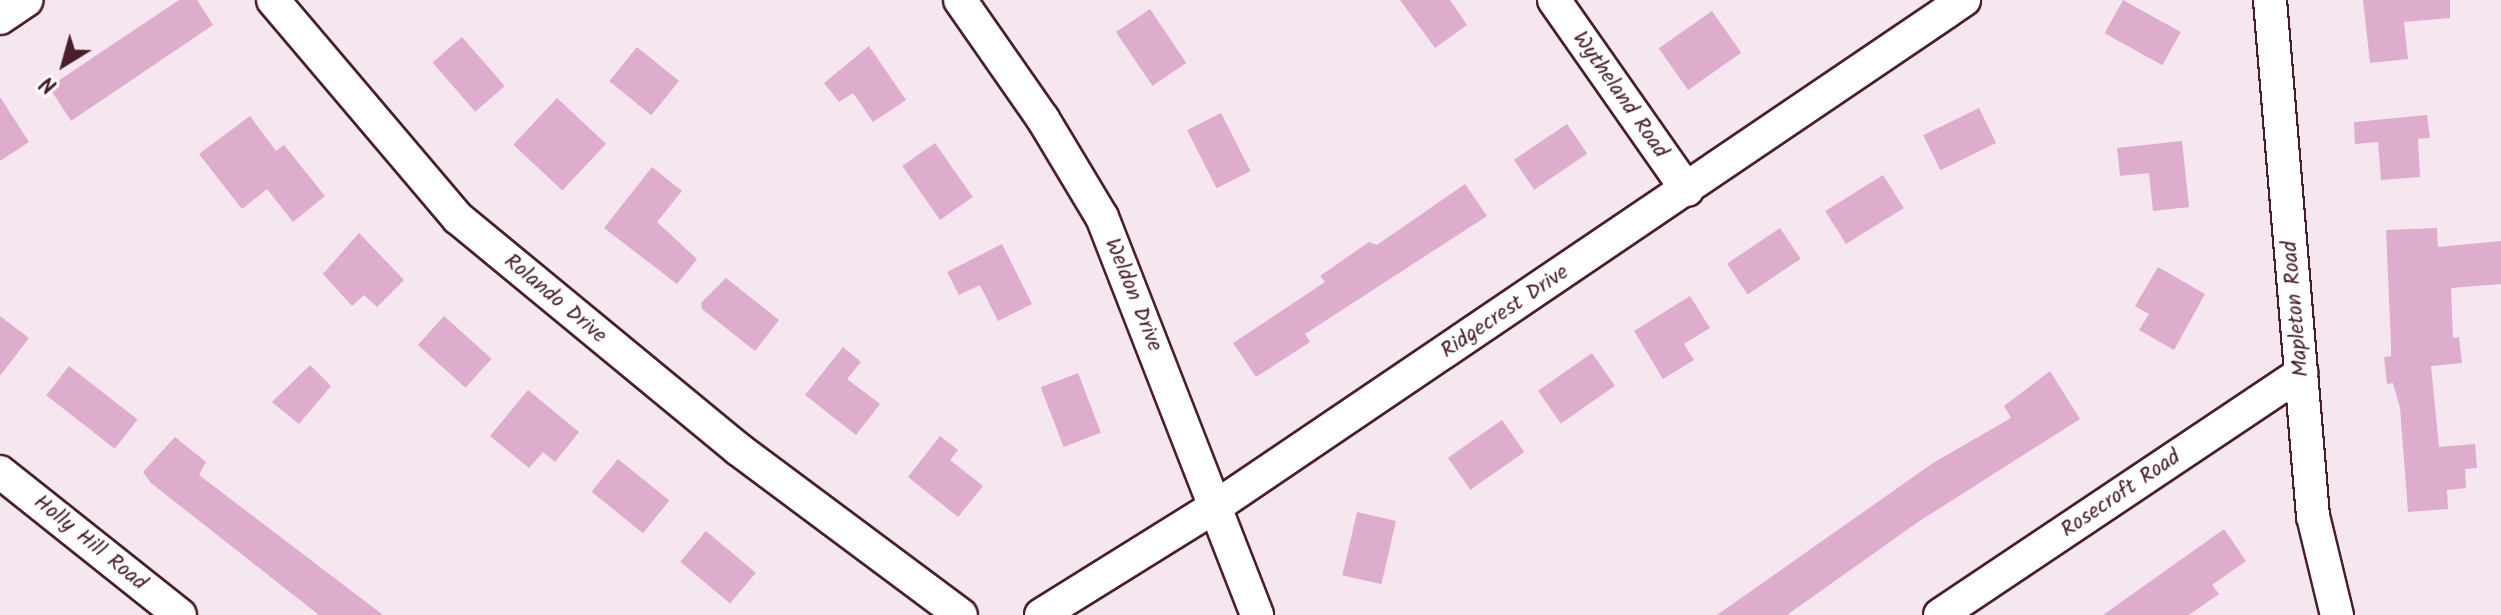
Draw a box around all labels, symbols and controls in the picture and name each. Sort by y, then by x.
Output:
north arrow [24,24,104,104]
street label: Wytheland Road [1566,26,1674,164]
text: N [33,65,65,102]
street label: Weldon Drive [1098,234,1168,356]
street label: Mapleton Road [2277,240,2315,378]
street label: Rolando Drive [498,248,612,350]
street label: Ridgecrest Drive [1436,259,1574,365]
street label: Rosecroft Road [2056,444,2186,544]
street label: Holly Hill Road [28,489,152,597]

